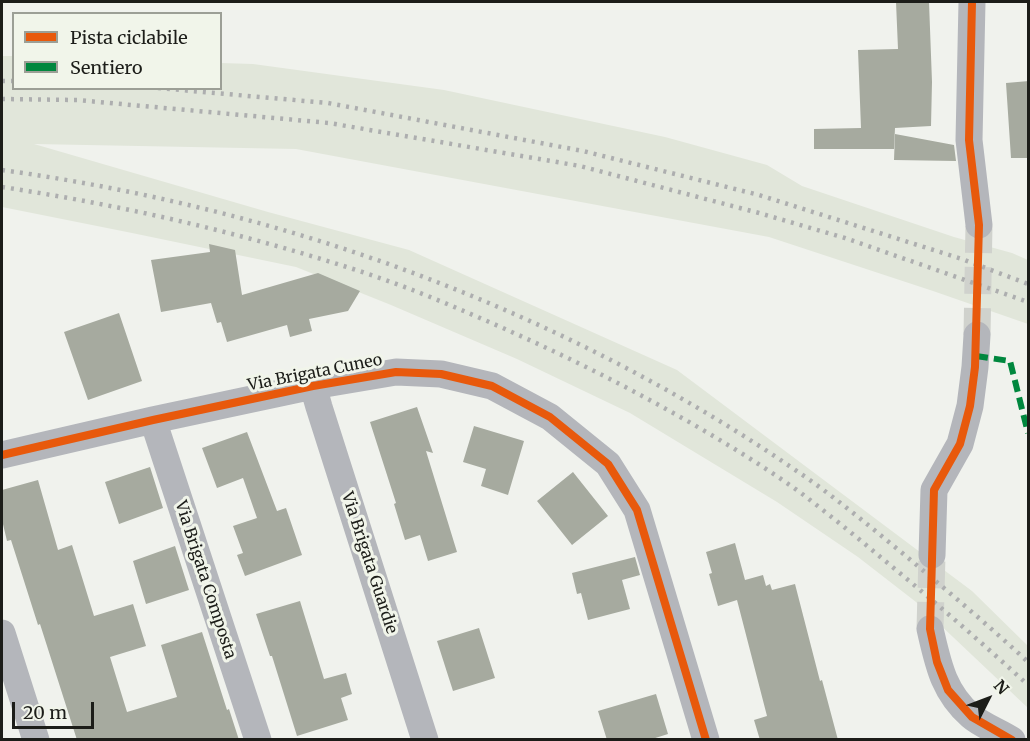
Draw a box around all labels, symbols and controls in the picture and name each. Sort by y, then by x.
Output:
legend [12,12,222,90]
text: Pista ciclabile [70,26,188,49]
text: Sentiero [70,56,142,79]
street label: Via Brigata Cuneo [246,351,384,395]
street label: Via Brigata Guardie [337,490,401,636]
street label: Via Brigata Composta [170,498,240,662]
north arrow [958,669,1018,729]
text: N [990,676,1013,698]
scale bar [15,690,98,728]
text: 20 m [23,701,67,724]

